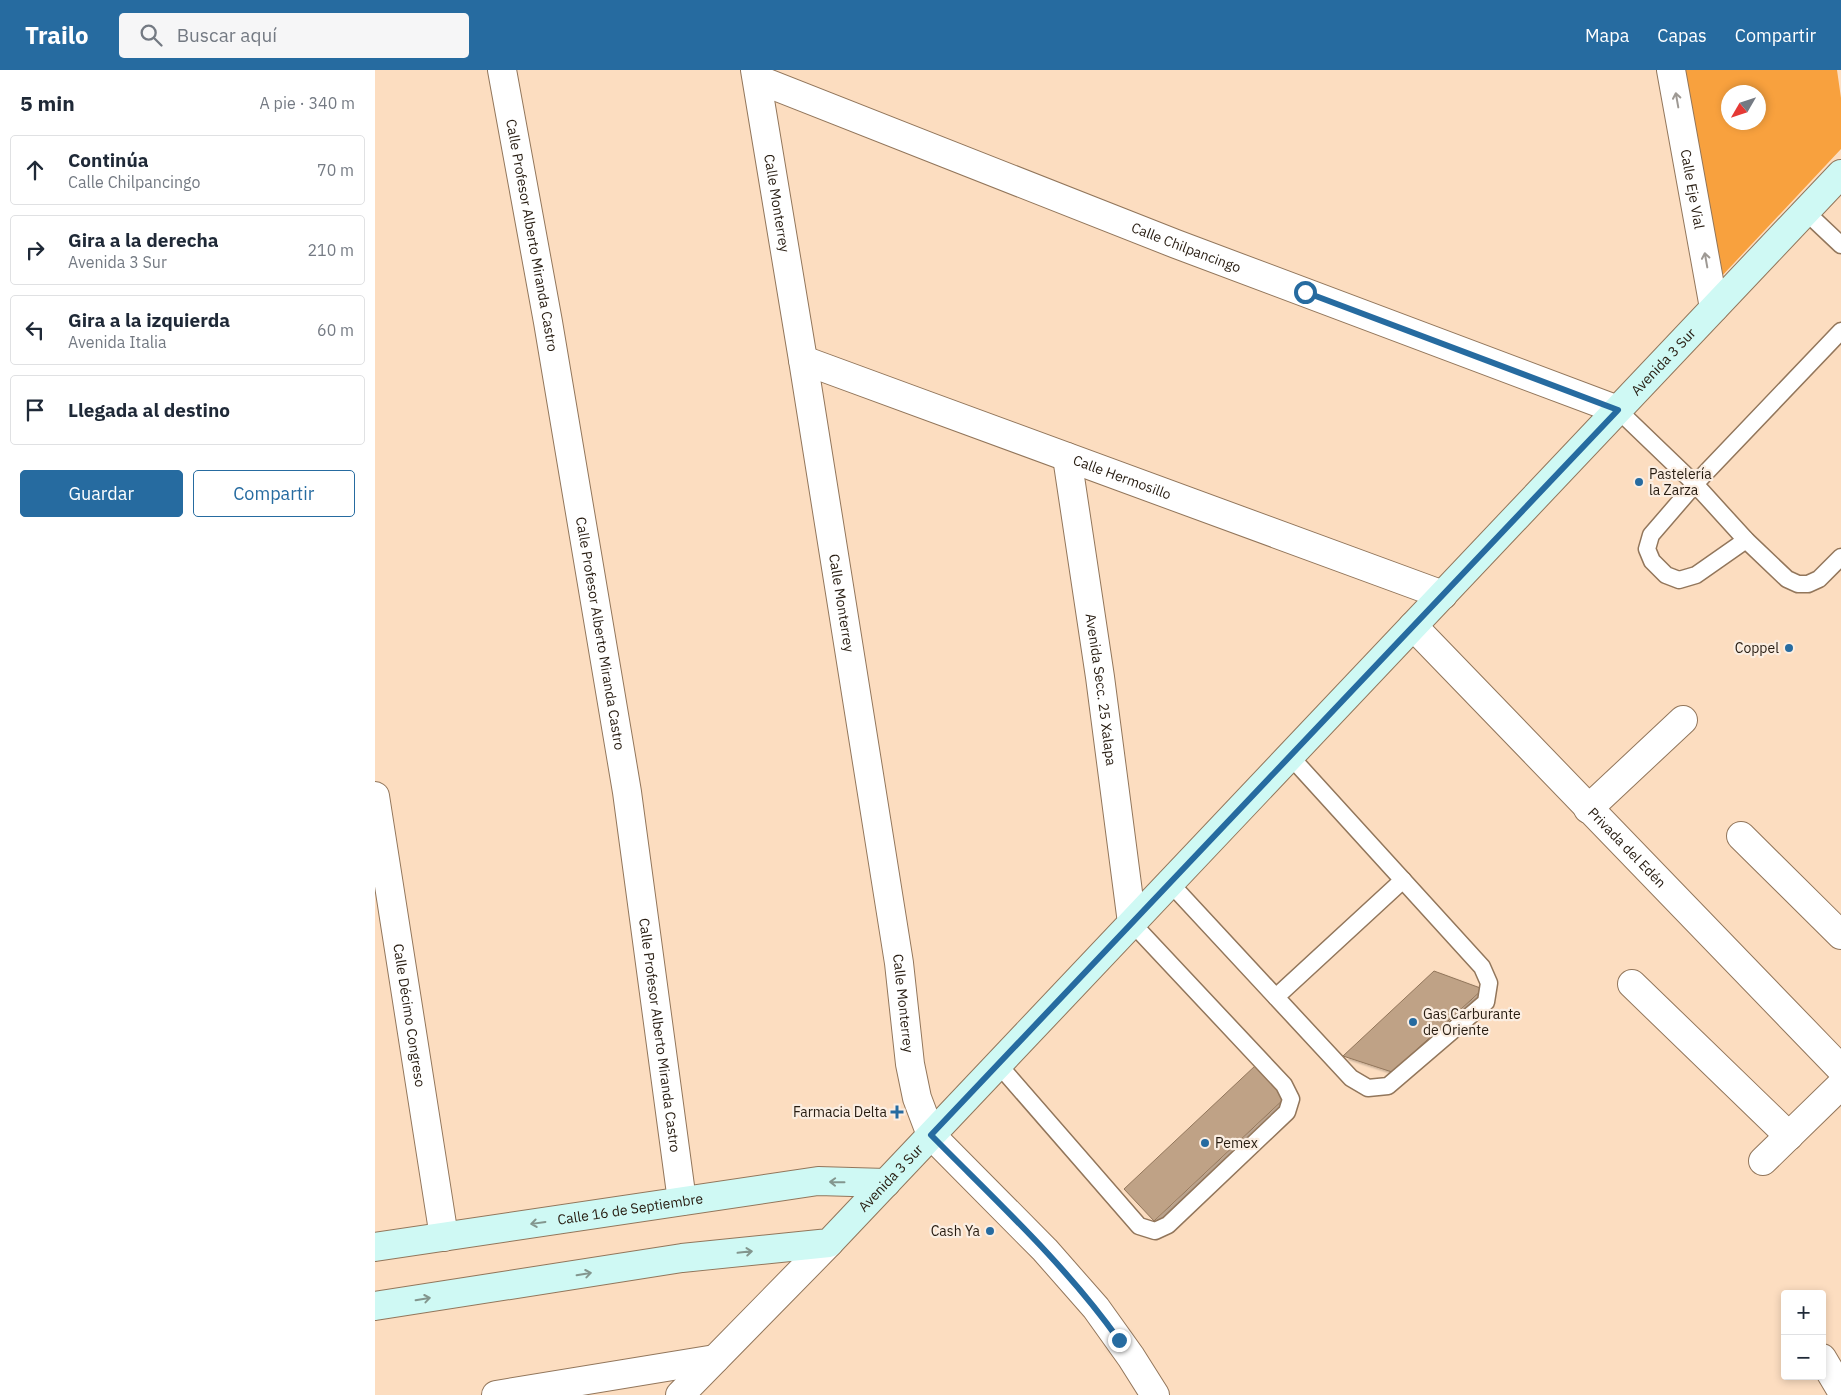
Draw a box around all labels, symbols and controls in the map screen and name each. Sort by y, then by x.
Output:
search box [119,13,469,58]
text: Trailo [25,19,89,51]
icon: search [137,21,165,49]
text: Buscar aquí [177,23,277,47]
text: Mapa [1585,24,1629,47]
text: Capas [1657,24,1707,47]
text: Compartir [1735,24,1816,47]
north arrow [1721,85,1766,130]
text: 5 min [20,89,75,117]
text: A pie · 340 m [260,93,355,113]
one-way arrow [1671,93,1681,109]
street label: Calle Profesor Alberto Miranda Castro [502,117,562,353]
text: Continúa [68,148,149,172]
street label: Calle Eje Vial [1676,148,1709,231]
street label: Calle Monterrey [760,153,794,254]
icon: ahead [21,156,49,184]
text: 70 m [317,160,354,180]
text: Calle Chilpancingo [68,172,200,192]
street label: Calle Chilpancingo [1129,218,1244,277]
text: Gira a la derecha [68,228,219,252]
icon: right [21,236,49,264]
text: 210 m [307,240,354,260]
text: Avenida 3 Sur [68,252,167,272]
one-way arrow [1700,252,1710,268]
route start [1294,281,1317,304]
text: Gira a la izquierda [68,308,230,332]
icon: left [21,316,49,344]
text: 60 m [317,320,354,340]
street label: Avenida 3 Sur [1627,324,1700,399]
text: Avenida Italia [68,332,167,352]
icon: arrive [21,396,49,424]
text: Llegada al destino [68,398,230,422]
street label: Calle Hermosillo [1071,451,1174,503]
place label: Pastelería la Zarza [1649,465,1712,499]
button: Guardar [20,470,183,517]
button: Compartir [193,470,355,517]
marker: Pastelería la Zarza [1633,476,1645,488]
street label: Calle Profesor Alberto Miranda Castro [572,516,629,752]
street label: Calle Monterrey [825,553,858,653]
street label: Avenida Secc. 25 Xalapa [1082,612,1121,767]
place label: Coppel [1735,639,1779,657]
marker: Coppel [1783,642,1795,654]
street label: Privada del Edén [1584,804,1670,891]
street label: Calle Profesor Alberto Miranda Castro [635,917,684,1153]
street label: Calle Décimo Congreso [389,942,429,1089]
street label: Calle Monterrey [889,953,918,1054]
place label: Gas Carburante de Oriente [1423,1005,1521,1039]
marker: Gas Carburante de Oriente [1407,1016,1419,1028]
place label: Farmacia Delta [793,1103,888,1121]
marker: Farmacia Delta [891,1106,903,1118]
place label: Pemex [1215,1134,1258,1152]
marker: Pemex [1199,1137,1211,1149]
street label: Avenida 3 Sur [854,1140,927,1216]
one-way arrow [829,1177,846,1187]
street label: Calle 16 de Septiembre [556,1189,705,1229]
one-way arrow [530,1218,546,1228]
place label: Cash Ya [931,1222,981,1240]
marker: Cash Ya [984,1225,996,1237]
one-way arrow [736,1247,752,1257]
one-way arrow [575,1268,591,1278]
map controls [1781,1290,1826,1380]
button: + [1781,1290,1826,1335]
one-way arrow [415,1293,431,1303]
route end [1108,1329,1131,1352]
button: − [1781,1335,1826,1380]

